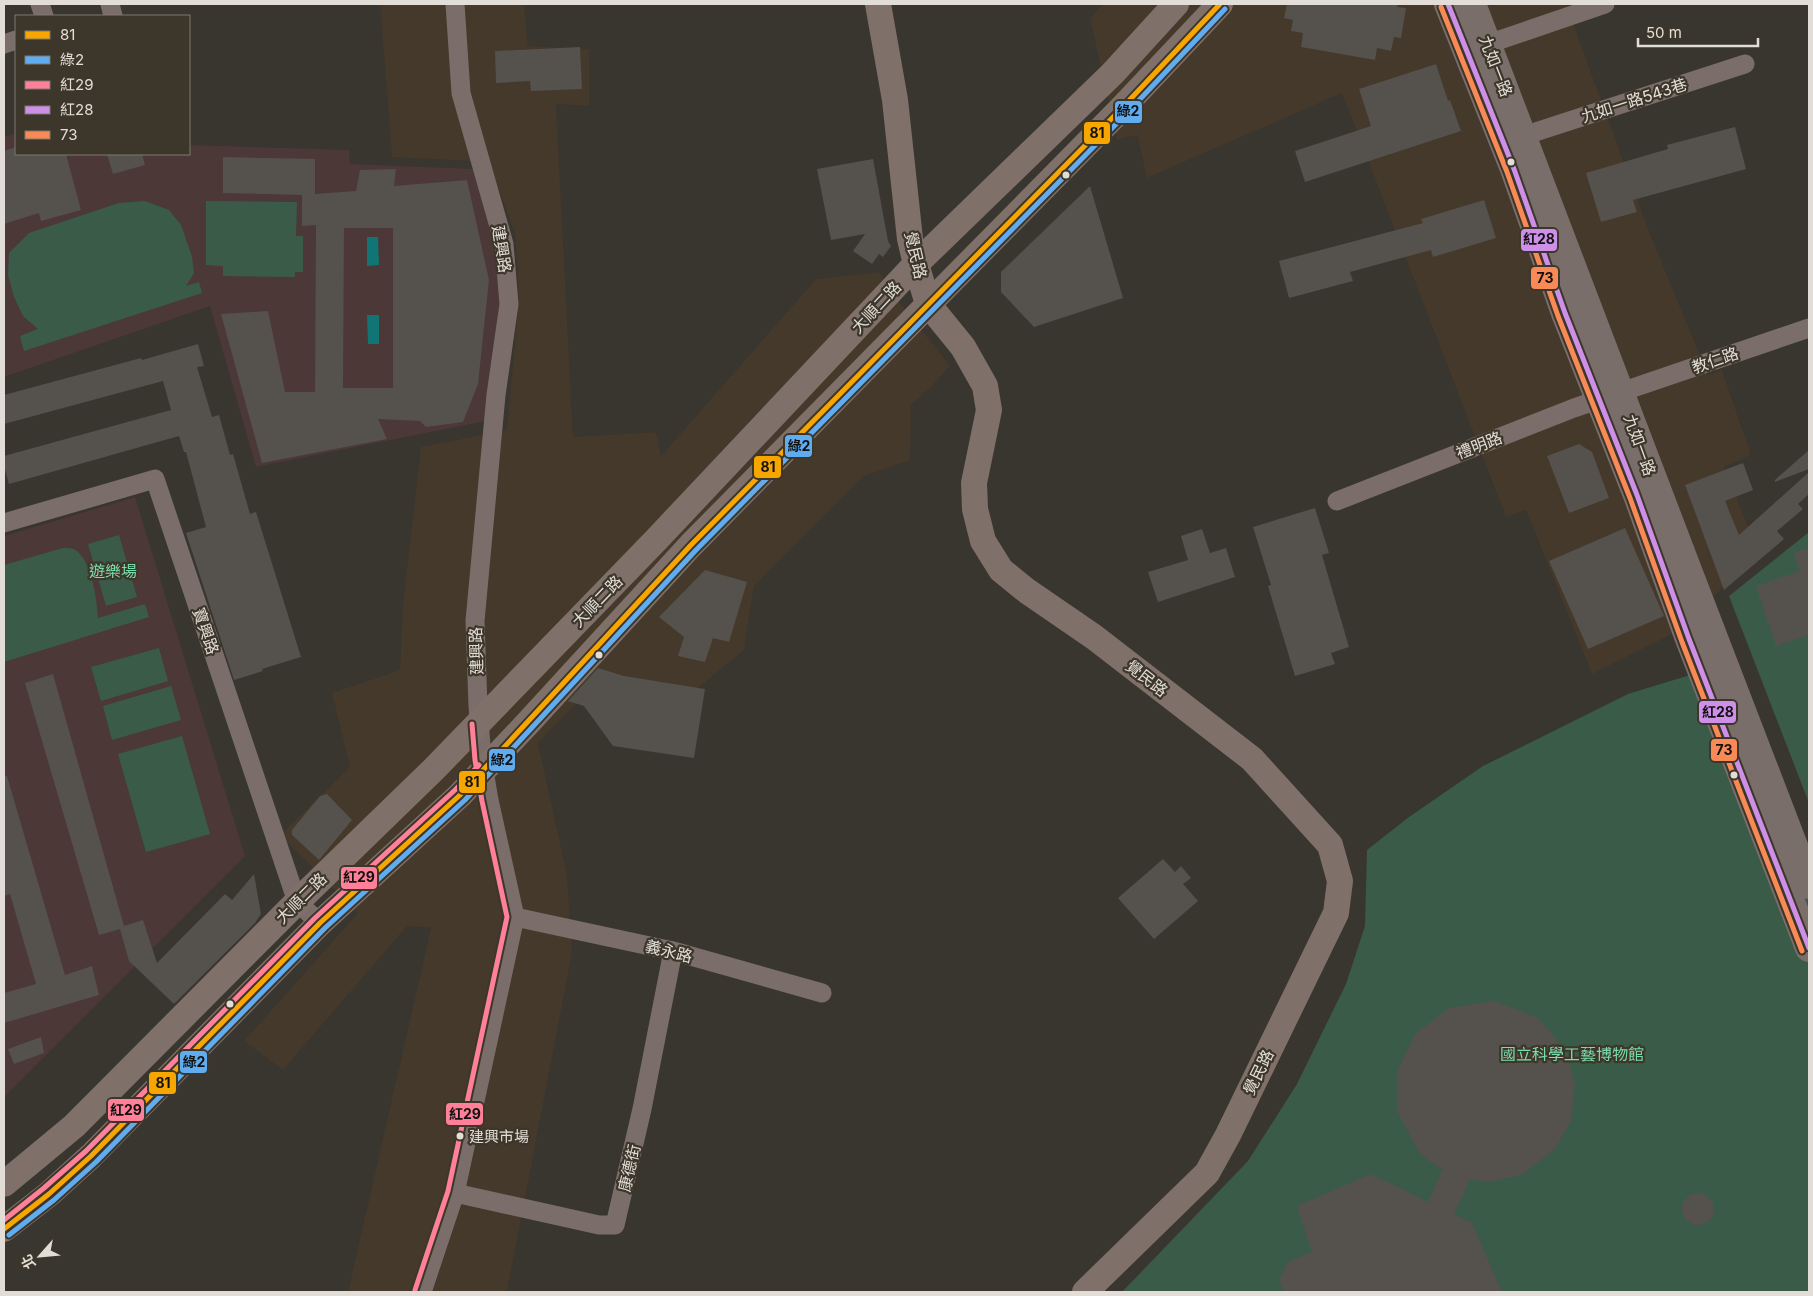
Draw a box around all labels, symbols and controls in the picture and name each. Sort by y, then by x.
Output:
legend [15,15,190,155]
scale bar [1638,15,1758,47]
text: 50 m [1646,23,1682,42]
text: 81 [60,25,75,44]
street label: 九如一路 [1475,33,1517,99]
text: 綠2 [60,50,84,69]
street label: 九如一路543巷 [1579,74,1689,126]
text: 紅29 [60,75,93,94]
text: 紅28 [60,100,93,119]
line badge: 綠2 [1114,100,1143,124]
text: 綠2 [1117,102,1140,119]
line badge: 81 [1083,121,1111,145]
text: 81 [1089,124,1105,141]
text: 73 [60,125,78,144]
unlabelled marker [1506,157,1516,167]
unlabelled marker [1061,170,1071,180]
street label: 建興路 [488,224,516,274]
line badge: 紅28 [1520,228,1558,252]
street label: 覺民路 [901,229,931,281]
text: 紅28 [1523,230,1555,247]
line badge: 73 [1530,266,1559,290]
text: 73 [1537,269,1553,286]
street label: 大順二路 [847,277,905,337]
street label: 教仁路 [1689,343,1741,377]
street label: 九如一路 [1620,412,1660,478]
street label: 禮明路 [1453,427,1505,463]
line badge: 綠2 [784,434,813,458]
text: 綠2 [788,437,811,454]
line badge: 81 [753,455,782,479]
text: 81 [760,458,776,475]
park label: 遊樂場 [89,561,137,581]
street label: 大順二路 [568,571,626,631]
street label: 寶興路 [189,605,223,657]
street label: 建興路 [465,627,487,675]
unlabelled marker [594,650,604,660]
street label: 覺民路 [1122,655,1172,701]
line badge: 紅28 [1698,700,1737,724]
text: 紅28 [1702,703,1734,720]
line badge: 73 [1710,738,1738,762]
text: 73 [1716,741,1732,758]
line badge: 綠2 [488,748,516,772]
text: 綠2 [491,751,514,768]
line badge: 81 [458,770,486,794]
unlabelled marker [1729,770,1739,780]
text: 81 [464,773,480,790]
line badge: 紅29 [340,866,378,890]
street label: 大順二路 [271,868,331,928]
text: 紅29 [343,868,375,885]
street label: 義永路 [643,935,695,967]
unlabelled marker [225,999,235,1009]
park label: 國立科學工藝博物館 [1500,1044,1644,1064]
street label: 覺民路 [1238,1046,1278,1098]
line badge: 綠2 [179,1050,208,1074]
text: 綠2 [183,1053,206,1070]
line badge: 81 [148,1071,177,1095]
text: 81 [155,1074,171,1091]
line badge: 紅29 [107,1098,145,1122]
text: 紅29 [110,1101,142,1118]
line badge: 紅29 [445,1102,484,1126]
text: 紅29 [449,1105,481,1122]
place label: 建興市場 [469,1127,529,1146]
marker: 建興市場 [455,1131,465,1141]
street label: 康德街 [614,1142,644,1194]
north arrow [15,1231,65,1281]
text: 北 [17,1252,39,1272]

